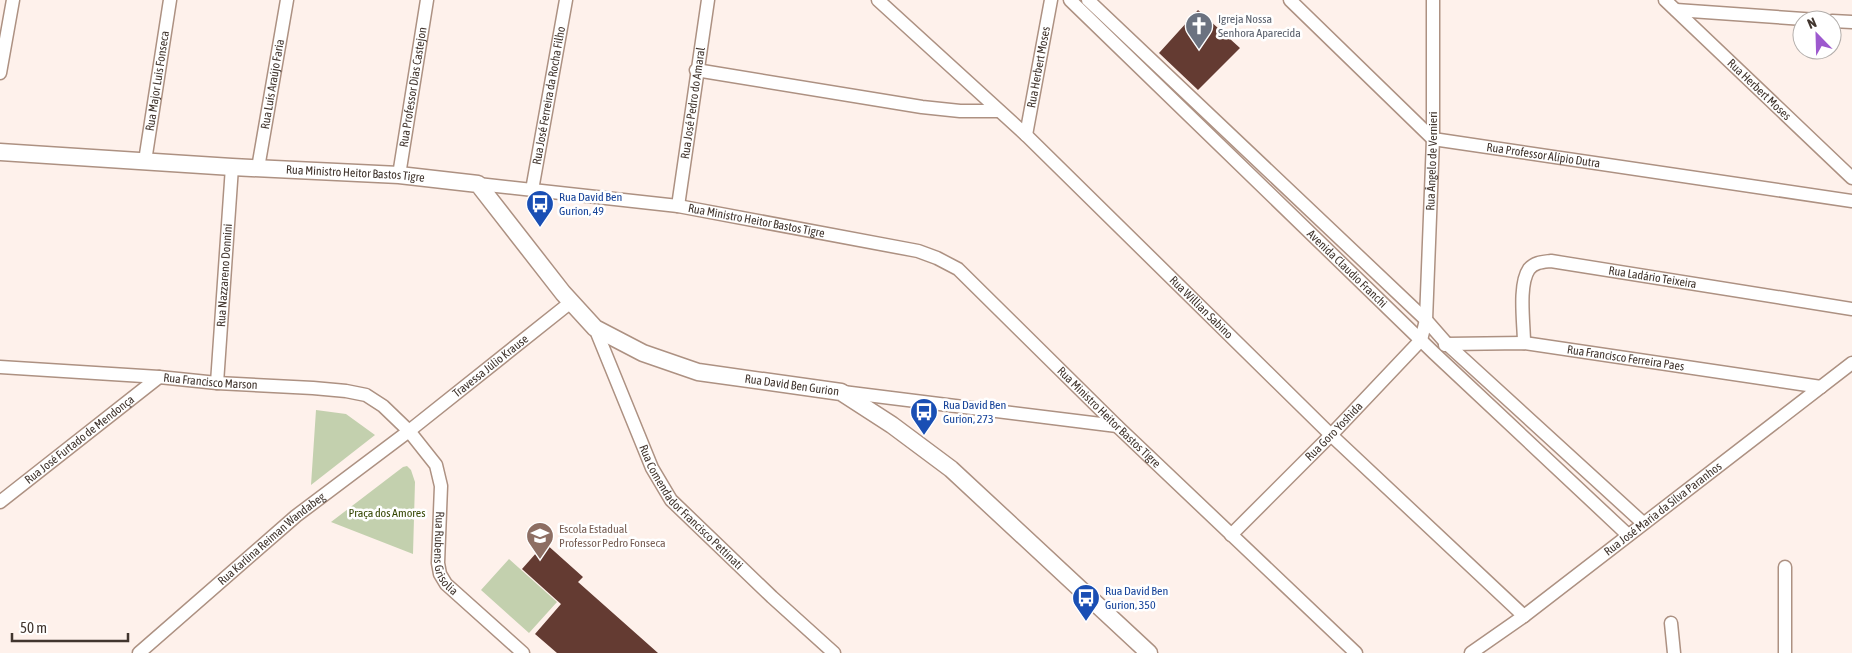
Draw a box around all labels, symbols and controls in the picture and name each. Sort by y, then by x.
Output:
north arrow [1792,10,1842,60]
church icon: Igreja Nossa Senhora Aparecida [1184,11,1214,50]
place label: Igreja Nossa Senhora Aparecida [1218,12,1301,40]
text: N [1805,14,1819,32]
street label: Rua José Ferreira da Rocha Filho [530,25,568,166]
street label: Rua Herbert Moses [1024,25,1053,109]
street label: Rua Professor Dias Castejon [397,26,430,148]
street label: Rua Major Luis Fonseca [143,30,172,132]
street label: Rua Luís Araújo Faria [258,38,287,130]
street label: Rua José Pedro do Amaral [678,45,708,160]
street label: Rua Herbert Moses [1724,56,1794,123]
street label: Rua Ângelo de Vernieri [1423,111,1440,211]
street label: Rua Professor Alípio Dutra [1486,140,1601,171]
street label: Rua Ministro Heitor Bastos Tigre [286,163,425,185]
bus stop icon: Rua David Ben Gurion, 49 [525,189,555,228]
place label: Rua David Ben Gurion, 49 [559,190,622,218]
street label: Rua Ministro Heitor Bastos Tigre [687,201,826,240]
street label: Rua Nazzareno Donnini [214,223,235,327]
street label: Avenida Claudio Franchi [1304,227,1390,311]
street label: Rua Ladário Teixeira [1608,263,1698,291]
street label: Rua Willian Sabino [1167,273,1236,342]
street label: Travessa Júlio Krause [450,332,531,400]
street label: Rua Francisco Ferreira Paes [1566,342,1685,374]
street label: Rua Ministro Heitor Bastos Tigre [1054,364,1164,471]
street label: Rua Francisco Marson [163,370,258,392]
street label: Rua David Ben Gurion [744,372,840,399]
street label: Rua José Furtado de Mendonça [22,392,137,487]
bus stop icon: Rua David Ben Gurion, 273 [909,397,939,436]
place label: Rua David Ben Gurion, 273 [943,398,1006,426]
street label: Rua Goro Yoshida [1302,399,1365,464]
street label: Rua Comendador Francisco Pettinati [636,443,746,572]
street label: Rua José Maria da Silva Paranhos [1601,459,1724,559]
street label: Rua Karlina Reiman Wandabeg [215,489,329,588]
park label: Praça dos Amores [348,506,426,520]
street label: Rua Rubens Grisolia [431,511,461,598]
school or university icon: Escola Estadual Professor Pedro Fonseca [525,521,555,560]
place label: Escola Estadual Professor Pedro Fonseca [559,522,665,550]
bus stop icon: Rua David Ben Gurion, 350 [1071,583,1101,622]
place label: Rua David Ben Gurion, 350 [1105,584,1168,612]
scale bar [12,610,129,642]
text: 50 m [20,619,47,636]

